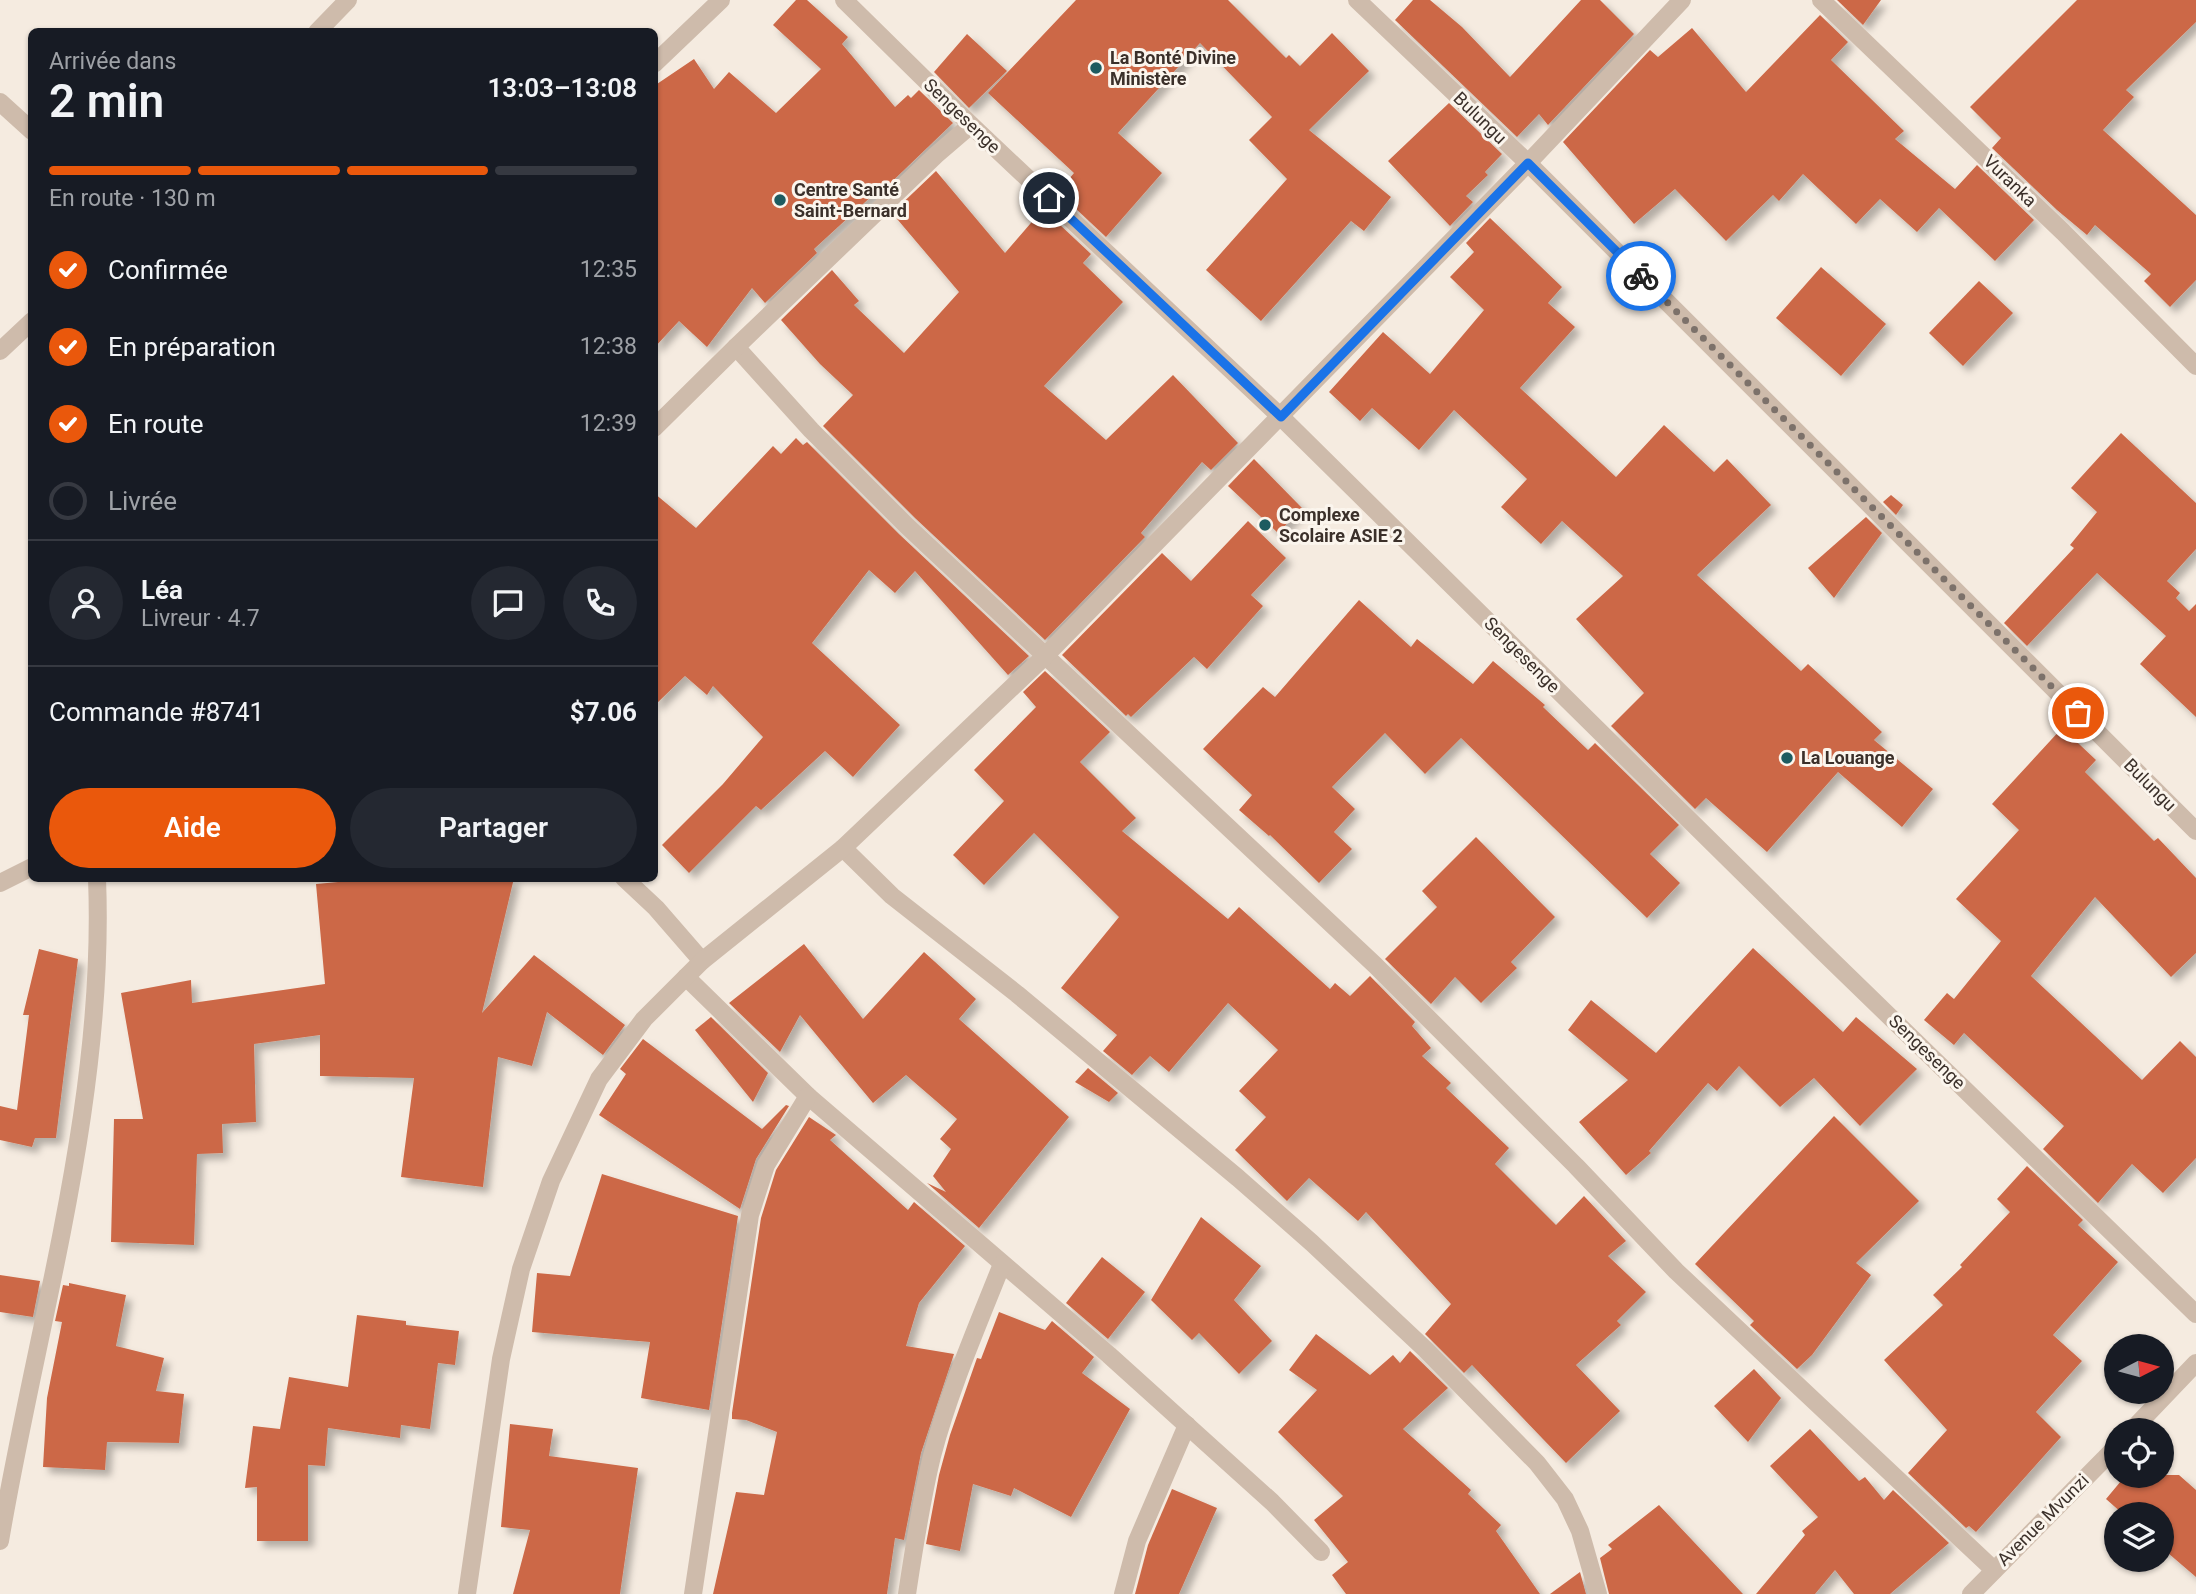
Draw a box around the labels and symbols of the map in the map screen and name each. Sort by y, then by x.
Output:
place label: La Bonté Divine Ministère [1110,47,1236,89]
marker: La Bonté Divine Ministère [1088,60,1104,76]
street label: Sengesenge [920,74,1005,157]
street label: Bulungu [1450,87,1511,148]
street label: Vuranka [1979,150,2041,211]
pin [1019,168,1079,228]
place label: Centre Santé Saint-Bernard [794,179,907,221]
marker: Centre Santé Saint-Bernard [772,192,788,208]
courier [1606,241,1676,311]
place label: Complexe Scolaire ASIE 2 [1279,504,1403,546]
marker: Complexe Scolaire ASIE 2 [1257,517,1273,533]
street label: Sengesenge [1480,612,1565,697]
pin [2048,683,2108,743]
place label: La Louange [1801,747,1895,768]
marker: La Louange [1779,750,1795,766]
street label: Bulungu [2120,754,2181,815]
street label: Sengesenge [1885,1010,1970,1093]
north arrow [2104,1334,2174,1404]
street label: Avenue Mvunzi [1992,1469,2093,1570]

